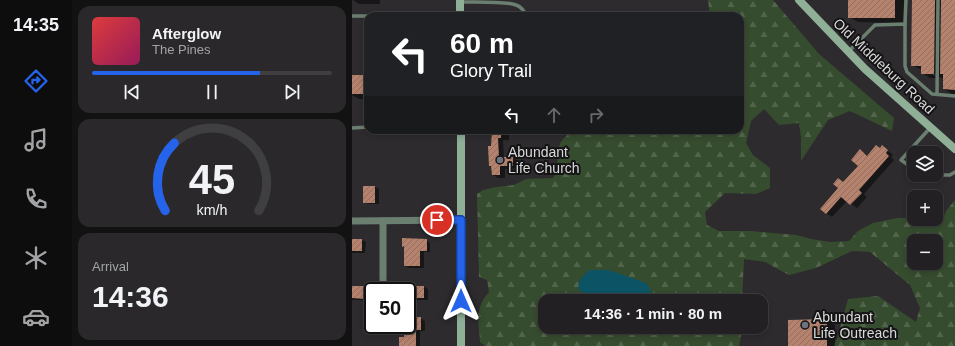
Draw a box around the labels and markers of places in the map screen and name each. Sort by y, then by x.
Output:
place label: Abundant Life Church [508,144,580,176]
marker: Abundant Life Church [495,155,505,165]
pin [420,203,454,237]
place label: Abundant Life Outreach [813,309,897,341]
marker: Abundant Life Outreach [800,320,810,330]

